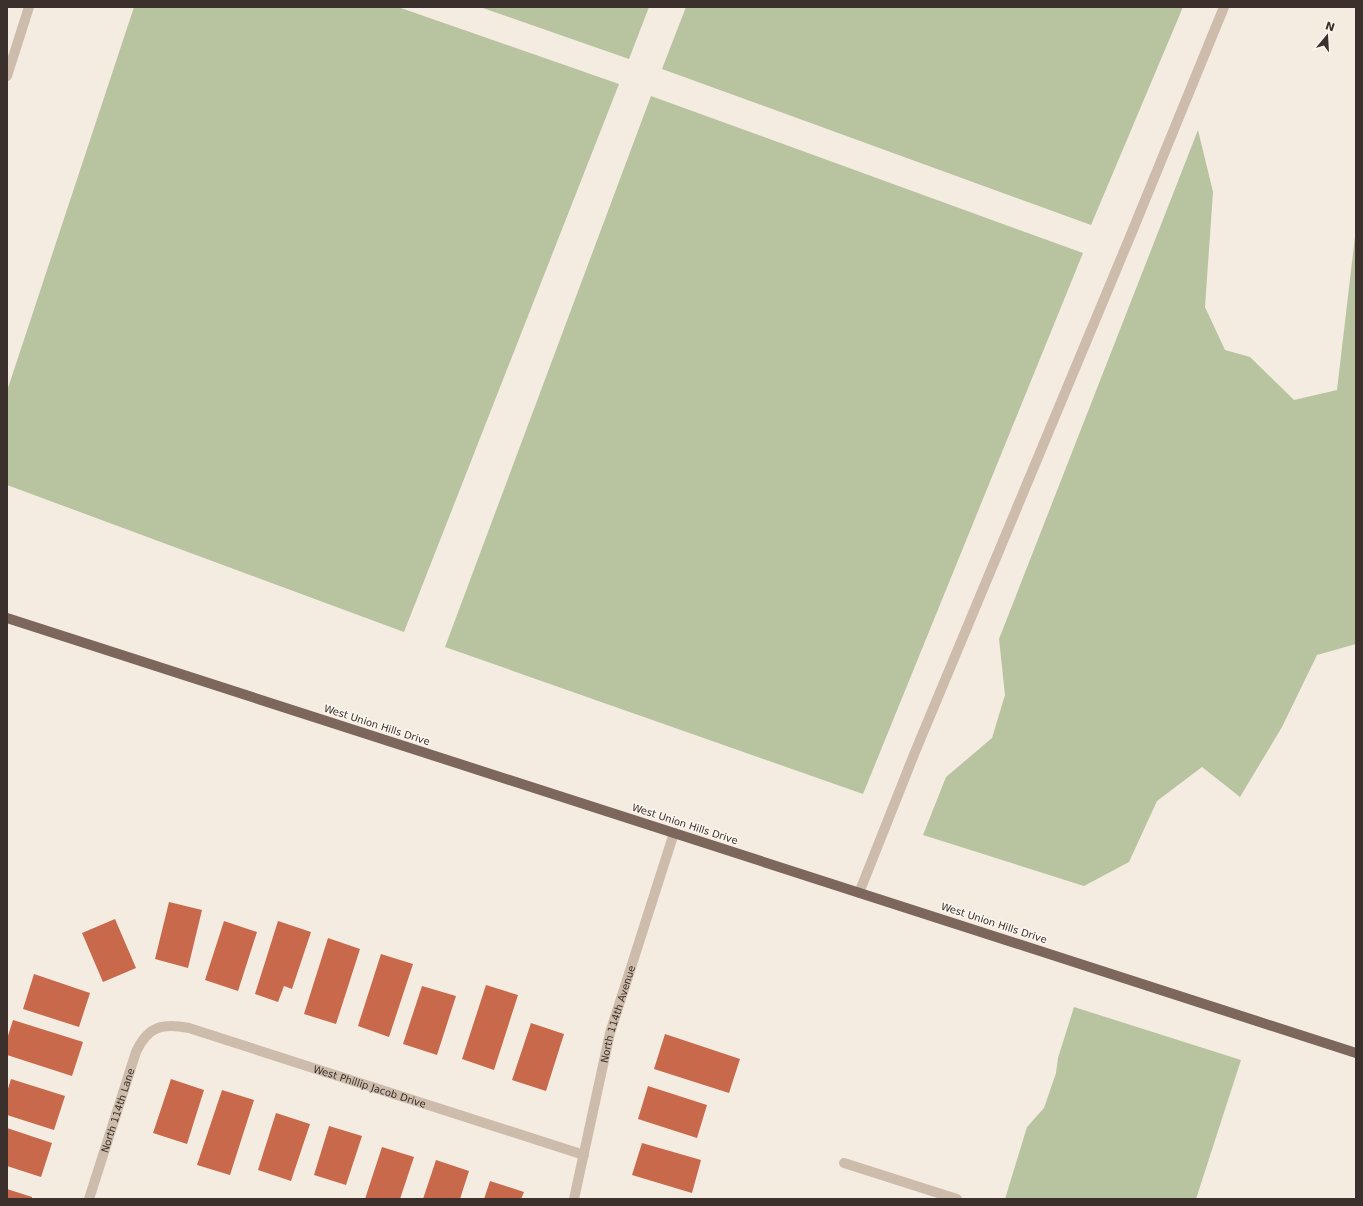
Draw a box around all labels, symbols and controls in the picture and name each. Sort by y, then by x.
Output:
north arrow [1307,16,1347,56]
text: N [1324,19,1336,35]
street label: West Union Hills Drive [323,703,431,747]
street label: West Union Hills Drive [631,802,739,846]
street label: West Union Hills Drive [940,901,1048,945]
street label: North 114th Avenue [598,964,637,1064]
street label: West Phillip Jacob Drive [312,1063,428,1109]
street label: North 114th Lane [99,1067,136,1154]

